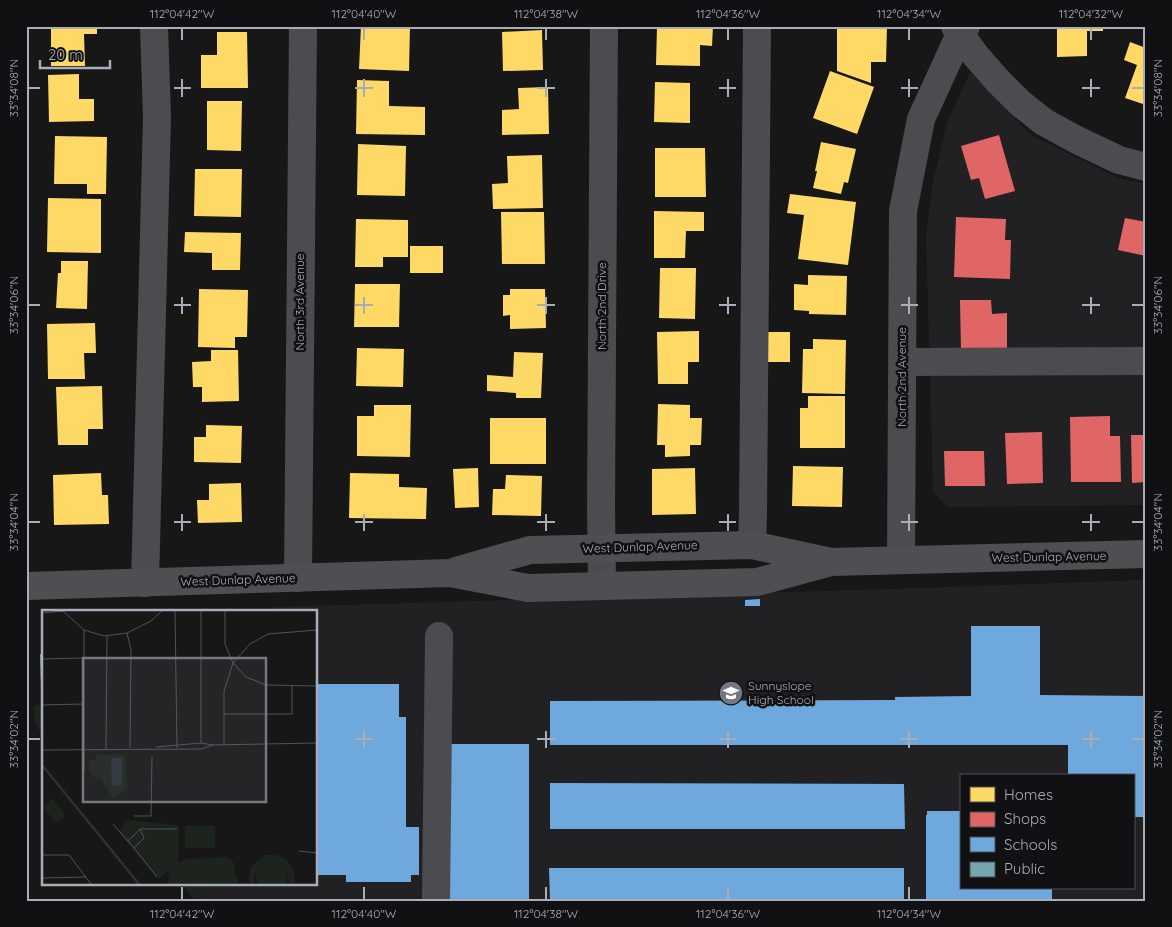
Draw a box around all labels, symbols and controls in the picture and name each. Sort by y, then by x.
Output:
text: 112°04'42"W [150,6,215,21]
text: 112°04'40"W [332,6,397,21]
text: 112°04'38"W [514,6,579,21]
text: 112°04'36"W [696,6,761,21]
text: 112°04'34"W [877,6,941,21]
text: 112°04'32"W [1059,6,1124,21]
scale bar [40,38,110,70]
text: 20 m [48,45,83,64]
text: 33°34'08"N [6,59,21,117]
text: 33°34'08"N [1150,59,1165,117]
street label: North 3rd Avenue [292,253,307,351]
street label: North 2nd Drive [594,262,609,350]
text: 33°34'06"N [6,276,21,334]
text: 33°34'06"N [1150,276,1165,334]
street label: North 2nd Avenue [894,327,909,427]
text: 33°34'04"N [6,493,21,551]
text: 33°34'04"N [1150,493,1165,551]
street label: West Dunlap Avenue [582,537,698,556]
street label: West Dunlap Avenue [991,548,1107,565]
street label: West Dunlap Avenue [180,570,296,589]
inset map [42,610,318,884]
place label: Sunnyslope High School [748,678,814,707]
school or university icon: Sunnyslope High School [718,680,744,706]
text: 33°34'02"N [6,710,21,768]
text: 33°34'02"N [1150,710,1165,768]
legend [960,774,1134,890]
text: Homes [1004,785,1053,804]
text: Shops [1004,809,1046,828]
text: Schools [1004,835,1057,854]
text: Public [1004,859,1045,878]
text: 112°04'42"W [150,906,215,921]
text: 112°04'40"W [332,906,397,921]
text: 112°04'38"W [514,906,579,921]
text: 112°04'36"W [696,906,761,921]
text: 112°04'34"W [877,906,941,921]

